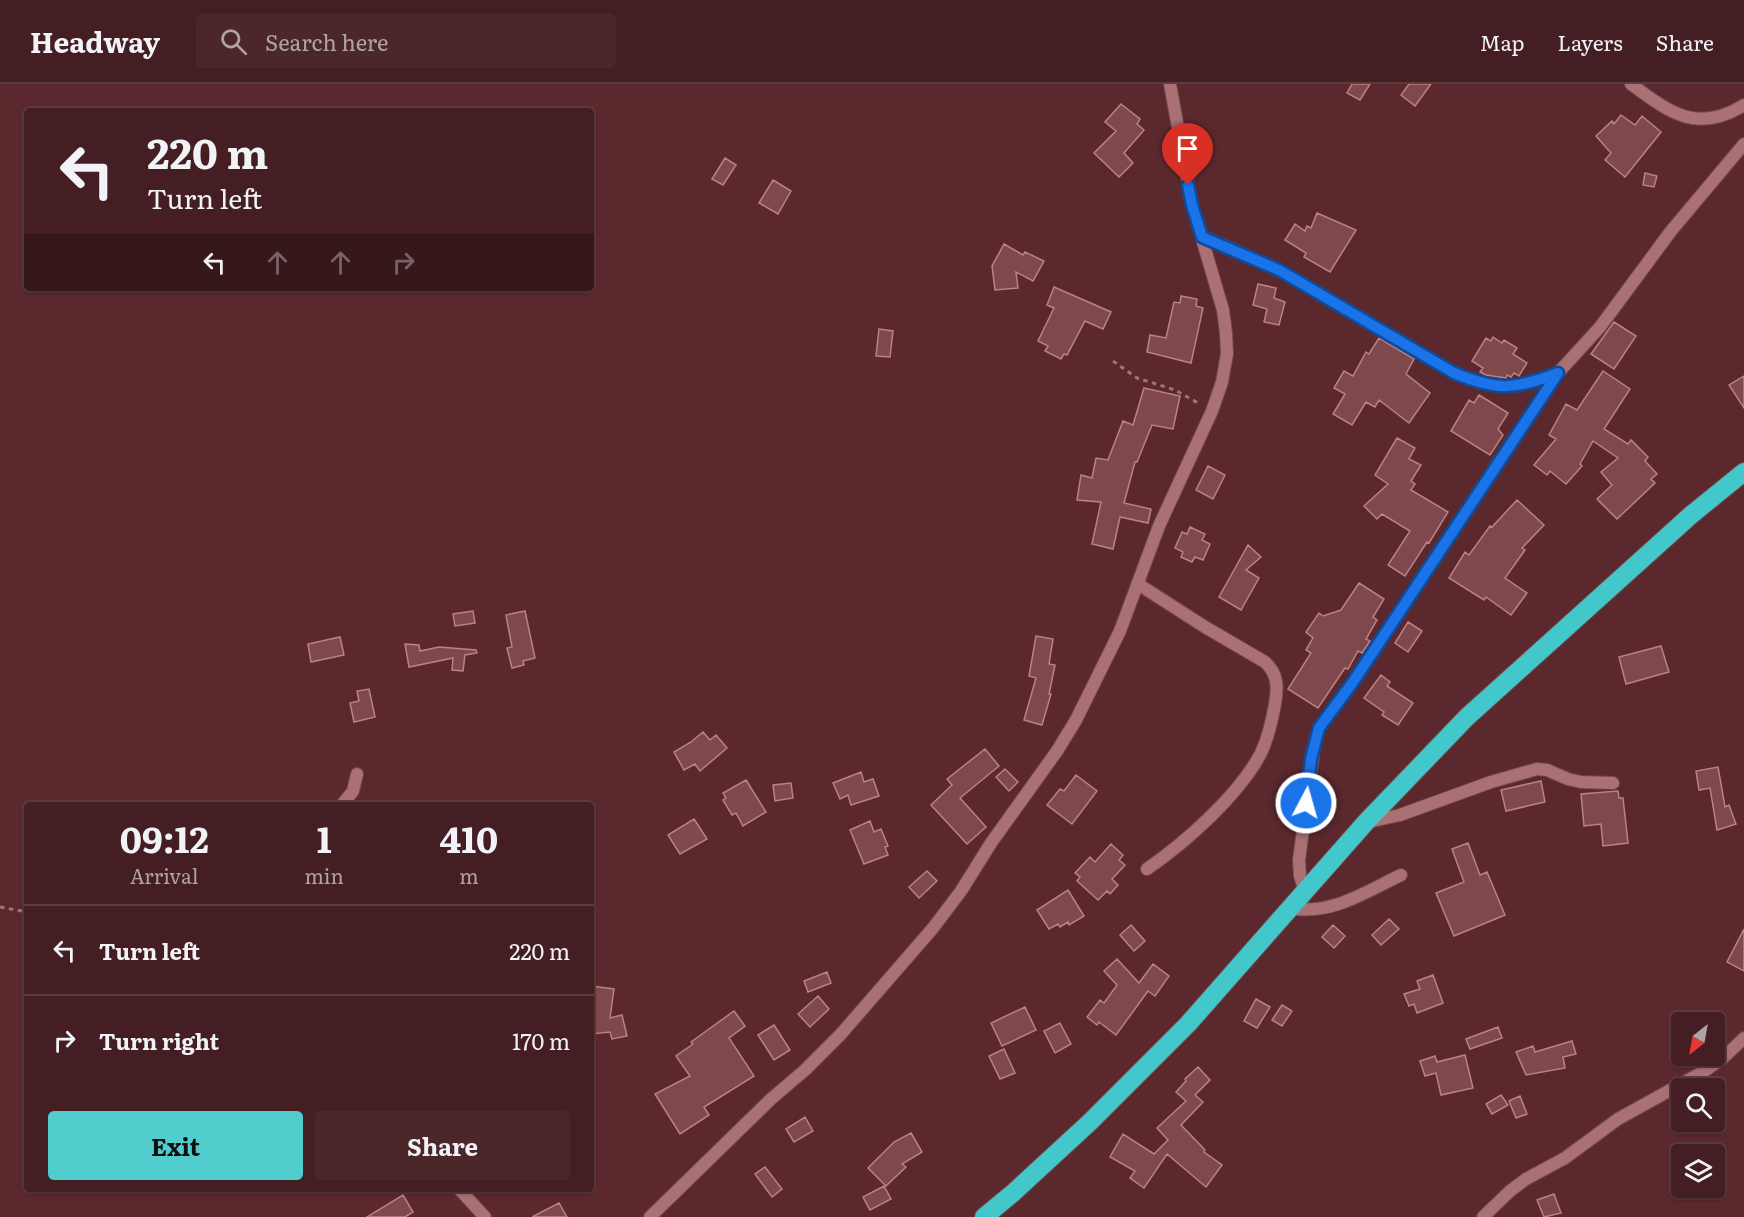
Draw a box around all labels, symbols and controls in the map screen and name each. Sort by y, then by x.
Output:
search box [196,14,616,68]
text: Headway [30,20,160,62]
icon: search [217,25,250,58]
text: Search here [265,25,388,58]
text: Map [1480,26,1525,57]
text: Layers [1558,26,1623,57]
text: Share [1656,26,1714,57]
text: 220 m [147,120,268,182]
pin [1162,123,1213,185]
icon: left [48,132,126,210]
icon: arrive [1171,132,1204,165]
text: Turn left [147,177,262,217]
icon: left [198,246,231,279]
icon: ahead [261,246,294,279]
icon: ahead [324,246,357,279]
icon: right [387,246,420,279]
position arrow [1274,771,1338,835]
text: 09:12 [120,811,209,864]
text: 1 [317,811,332,864]
text: 410 [439,811,498,864]
text: Arrival [130,860,198,890]
text: min [304,860,344,890]
text: m [459,860,479,890]
icon: left [48,934,81,967]
text: Turn left [99,934,200,967]
text: 220 m [509,934,570,967]
north arrow [1671,1012,1725,1066]
map controls [1671,1012,1725,1198]
icon: right [48,1024,81,1057]
text: Turn right [99,1024,219,1057]
text: 170 m [512,1024,570,1057]
button: search [1671,1078,1725,1132]
button: Exit [48,1111,303,1180]
button: Share [315,1111,570,1180]
button: layers [1671,1144,1725,1198]

